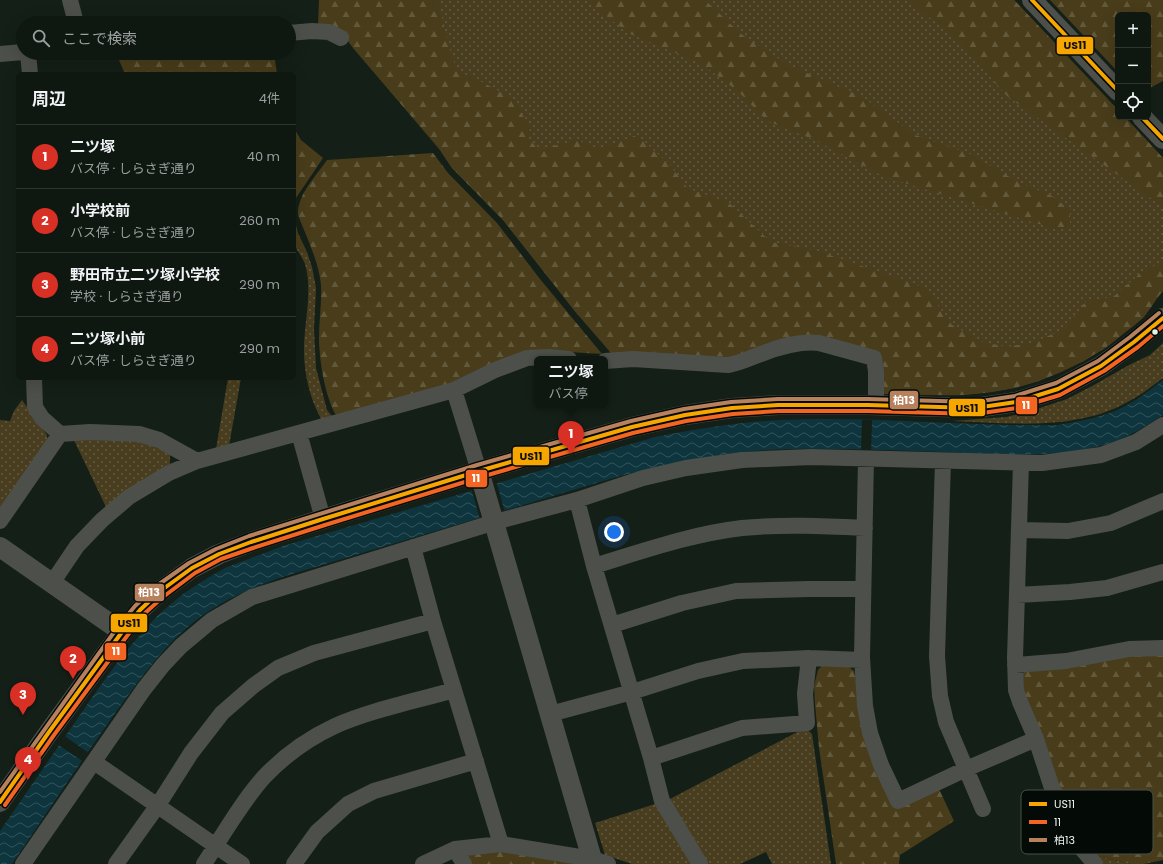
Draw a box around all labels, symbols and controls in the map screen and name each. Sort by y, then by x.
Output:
map controls [1115,12,1151,120]
button: + [1115,12,1151,48]
search box [16,16,296,60]
icon: search [30,27,52,49]
text: ここで検索 [62,28,137,49]
line badge: US11 [1056,36,1094,55]
text: US11 [1064,37,1086,53]
button: − [1115,48,1151,84]
button: locate [1115,84,1151,120]
text: 周辺 [32,87,66,111]
text: 4件 [259,89,280,108]
text: 二ツ塚 [70,136,115,157]
text: 1 [43,147,47,166]
text: 40 m [247,147,280,166]
text: バス停 · しらさぎ通り [70,159,197,178]
text: 小学校前 [70,200,130,221]
text: 2 [41,211,49,230]
text: 260 m [239,211,280,230]
text: バス停 · しらさぎ通り [70,223,197,242]
text: 野田市立二ツ塚小学校 [70,264,220,285]
text: 3 [41,275,49,294]
text: 290 m [239,275,280,294]
text: 学校 · しらさぎ通り [70,287,184,306]
unlabelled marker [1150,327,1160,337]
text: 二ツ塚小前 [70,328,145,349]
text: 4 [41,339,49,358]
text: 290 m [239,339,280,358]
text: バス停 · しらさぎ通り [70,351,197,370]
popup [534,356,608,408]
text: 二ツ塚 [548,361,594,382]
text: バス停 [548,384,588,403]
line badge: 柏13 [889,390,919,410]
text: 柏13 [893,392,915,408]
line badge: 11 [1015,396,1038,415]
text: 11 [1022,397,1030,413]
line badge: US11 [948,398,986,417]
text: US11 [956,400,978,416]
pin: 1 [558,421,584,454]
line badge: US11 [512,446,550,466]
text: US11 [520,448,542,464]
line badge: 11 [465,469,488,488]
text: 11 [472,470,480,486]
your location [604,522,624,542]
line badge: 柏13 [134,583,165,602]
text: 柏13 [138,584,160,600]
line badge: US11 [110,613,148,633]
text: US11 [118,615,140,631]
line badge: 11 [104,642,127,661]
text: 11 [112,643,120,659]
pin: 2 [60,646,86,679]
pin: 3 [10,682,36,715]
pin: 4 [15,747,41,780]
legend [1021,790,1153,854]
text: US11 [1054,796,1075,812]
text: 11 [1054,814,1061,830]
text: 柏13 [1054,832,1075,848]

